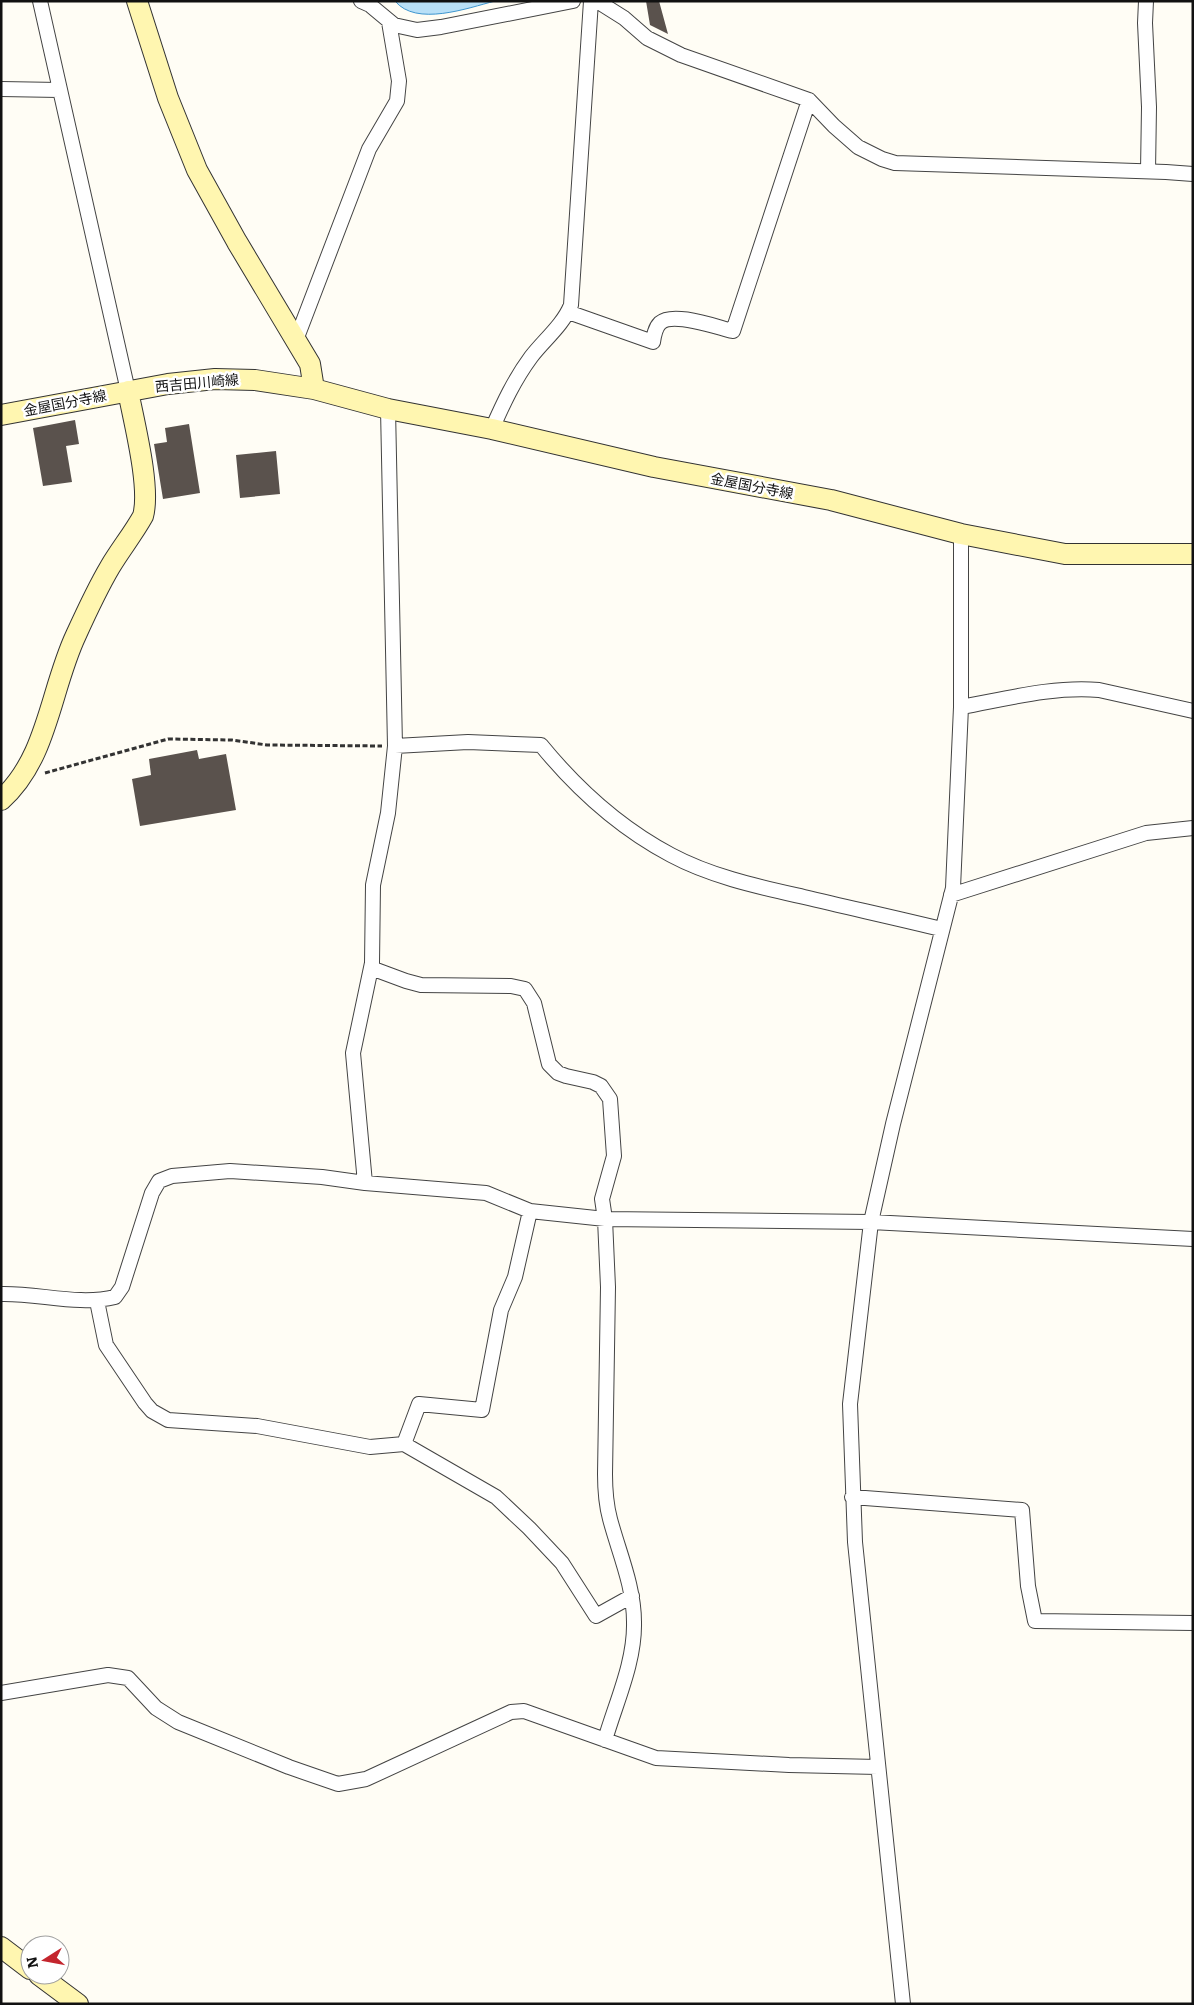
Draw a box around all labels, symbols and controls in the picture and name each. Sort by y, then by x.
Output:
street label: 西吉田川崎線 [154,368,240,396]
street label: 金屋国分寺線 [22,384,108,420]
street label: 金屋国分寺線 [709,467,795,503]
north arrow [20,1935,70,1985]
text: N [20,1955,42,1970]

